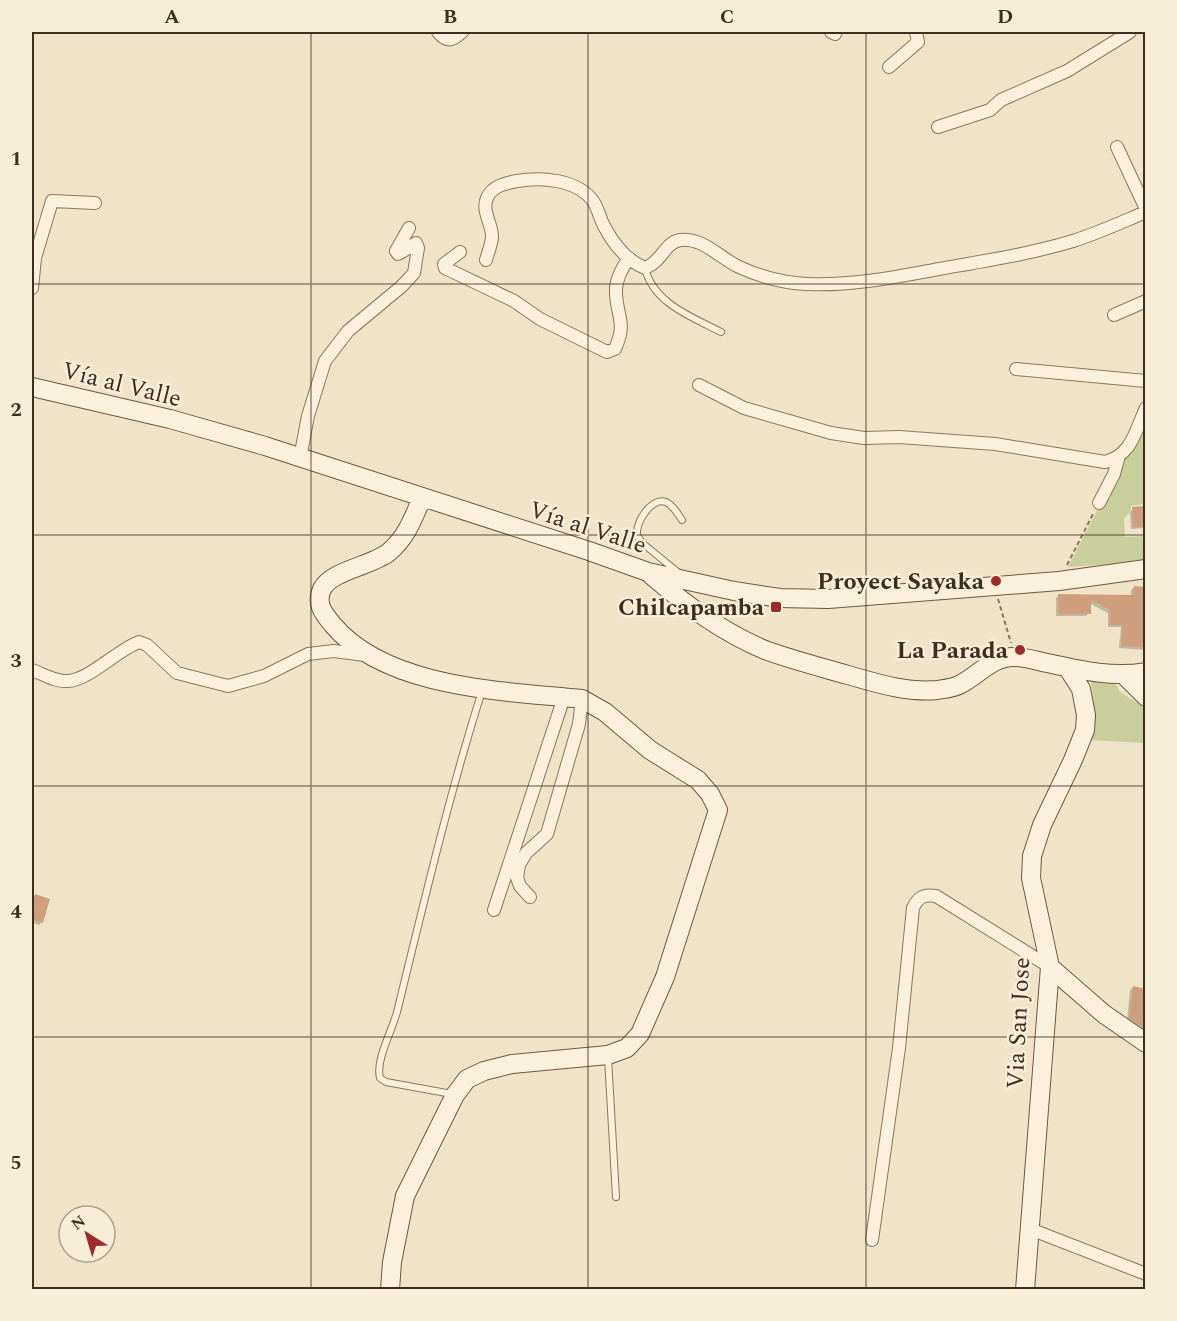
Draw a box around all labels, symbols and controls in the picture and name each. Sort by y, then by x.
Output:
text: A [164,2,180,32]
text: B [443,2,457,32]
text: C [720,2,734,32]
text: D [997,2,1013,32]
text: 1 [10,144,22,174]
street label: Vía al Valle [58,353,185,417]
text: 2 [10,395,22,425]
street label: Vía al Valle [524,492,651,564]
place label: Proyect Sayaka [817,564,985,600]
marker: Proyect Sayaka [989,574,1003,588]
place label: Chilcapamba [618,590,765,626]
marker: Chilcapamba [769,600,783,614]
place label: La Parada [897,633,1009,669]
marker: La Parada [1013,643,1027,657]
text: 3 [10,646,22,676]
text: 4 [10,897,22,927]
street label: Via San Jose [998,956,1040,1090]
text: 5 [10,1148,22,1178]
north arrow [57,1204,117,1264]
text: N [66,1209,91,1236]

